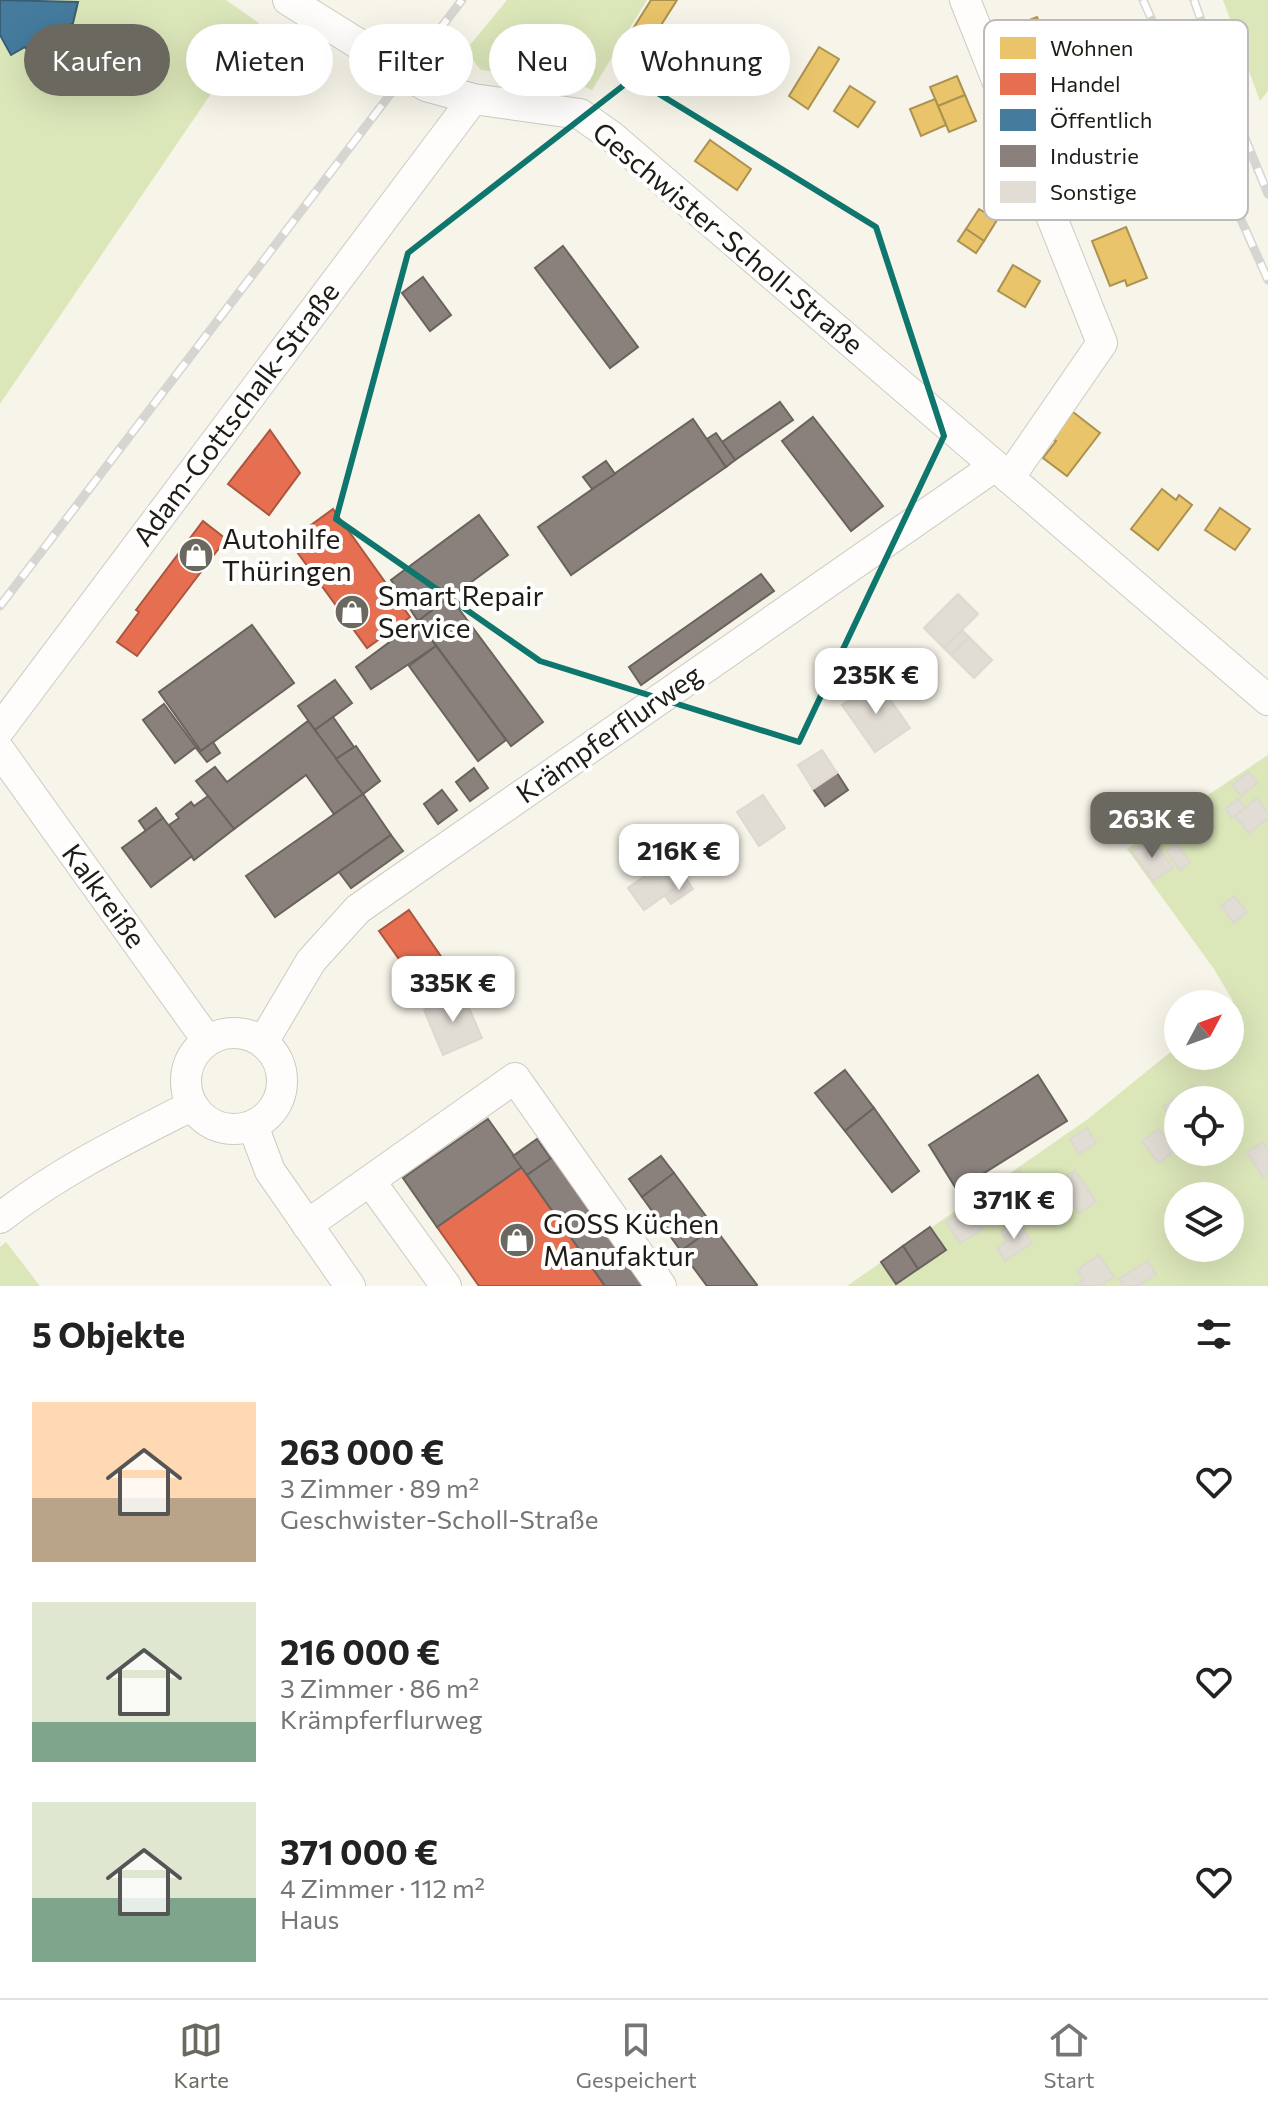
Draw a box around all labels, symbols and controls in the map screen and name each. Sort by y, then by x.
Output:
legend [984,20,1248,220]
chip: Kaufen [24,24,170,96]
chip: Mieten [186,24,333,96]
chip: Filter [349,24,473,96]
chip: Neu [489,24,596,96]
chip: Wohnung [612,24,790,96]
text: Wohnen [1050,34,1133,61]
text: Handel [1050,70,1121,97]
text: Öffentlich [1050,106,1152,133]
street label: Geschwister-Scholl-Straße [586,114,871,360]
text: Industrie [1050,142,1139,169]
text: Sonstige [1050,178,1137,205]
street label: Adam-Gottschalk-Straße [125,275,346,552]
place label: Autohilfe Thüringen [222,521,352,587]
shop icon: Autohilfe Thüringen [177,536,215,574]
place label: Smart Repair Service [378,578,544,644]
shop icon: Smart Repair Service [333,593,371,631]
pin: 235K € [811,648,941,716]
street label: Krämpferflurweg [509,657,708,810]
text: 235K € [833,658,919,689]
pin: 263K € [1087,792,1217,860]
text: 263K € [1108,802,1196,833]
pin: 216K € [614,824,744,892]
text: 216K € [637,834,721,865]
street label: Kalkreiße [56,837,154,954]
pin: 335K € [388,956,518,1024]
text: 335K € [410,966,496,997]
north arrow [1164,990,1244,1070]
map controls [1164,990,1244,1262]
button: locate [1164,1086,1244,1166]
pin: 371K € [949,1173,1079,1241]
button: layers [1164,1182,1244,1262]
text: 371K € [973,1183,1055,1214]
place label: GOSS Küchen Manufaktur [543,1206,719,1272]
shop icon: GOSS Küchen Manufaktur [498,1221,536,1259]
icon: filters [1192,1312,1236,1356]
text: 5 Objekte [32,1313,185,1355]
text: 263 000 € [280,1430,444,1472]
icon: home [96,1434,192,1530]
icon: heart [1192,1460,1236,1504]
text: 3 Zimmer · 89 m² [280,1472,479,1503]
text: Geschwister-Scholl-Straße [280,1503,598,1534]
text: 216 000 € [280,1630,440,1672]
icon: home [96,1634,192,1730]
icon: heart [1192,1660,1236,1704]
text: 3 Zimmer · 86 m² [280,1672,479,1703]
text: Krämpferflurweg [280,1703,483,1734]
text: 371 000 € [280,1830,438,1872]
icon: home [96,1834,192,1930]
icon: heart [1192,1860,1236,1904]
text: 4 Zimmer · 112 m² [280,1872,485,1903]
text: Haus [280,1903,339,1934]
tab: Karte [173,2018,229,2093]
tab: Gespeichert [576,2018,697,2093]
tab: Start [1044,2018,1095,2093]

